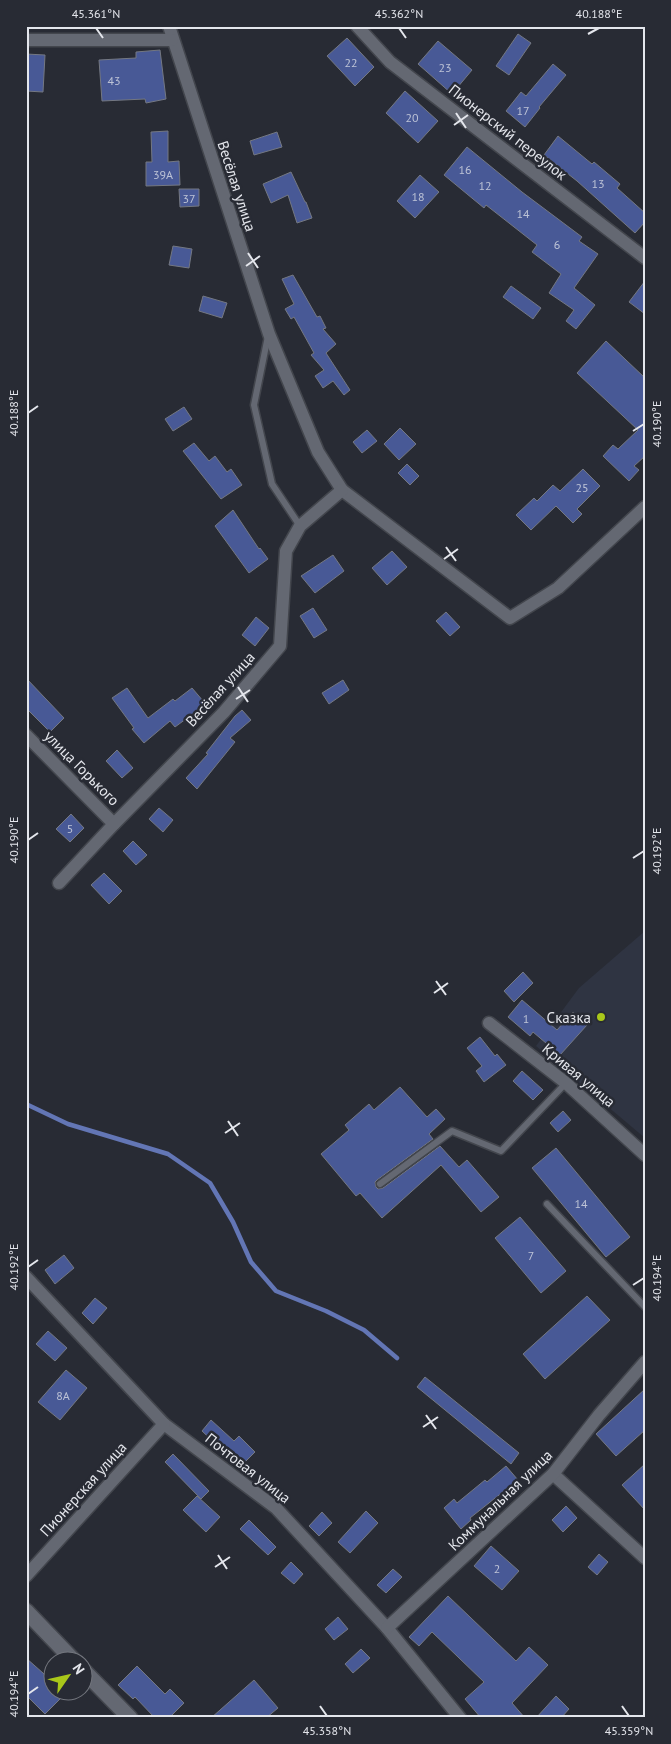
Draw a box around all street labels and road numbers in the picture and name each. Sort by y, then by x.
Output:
street label: Пионерский переулок [445,80,572,185]
street label: Весёлая улица [213,138,261,234]
street label: Весёлая улица [181,648,259,730]
street label: улица Горького [40,726,124,810]
street label: Кривая улица [539,1039,619,1111]
street label: Почтовая улица [201,1429,295,1507]
street label: Пионерская улица [36,1438,130,1540]
street label: Коммунальная улица [444,1445,556,1555]

